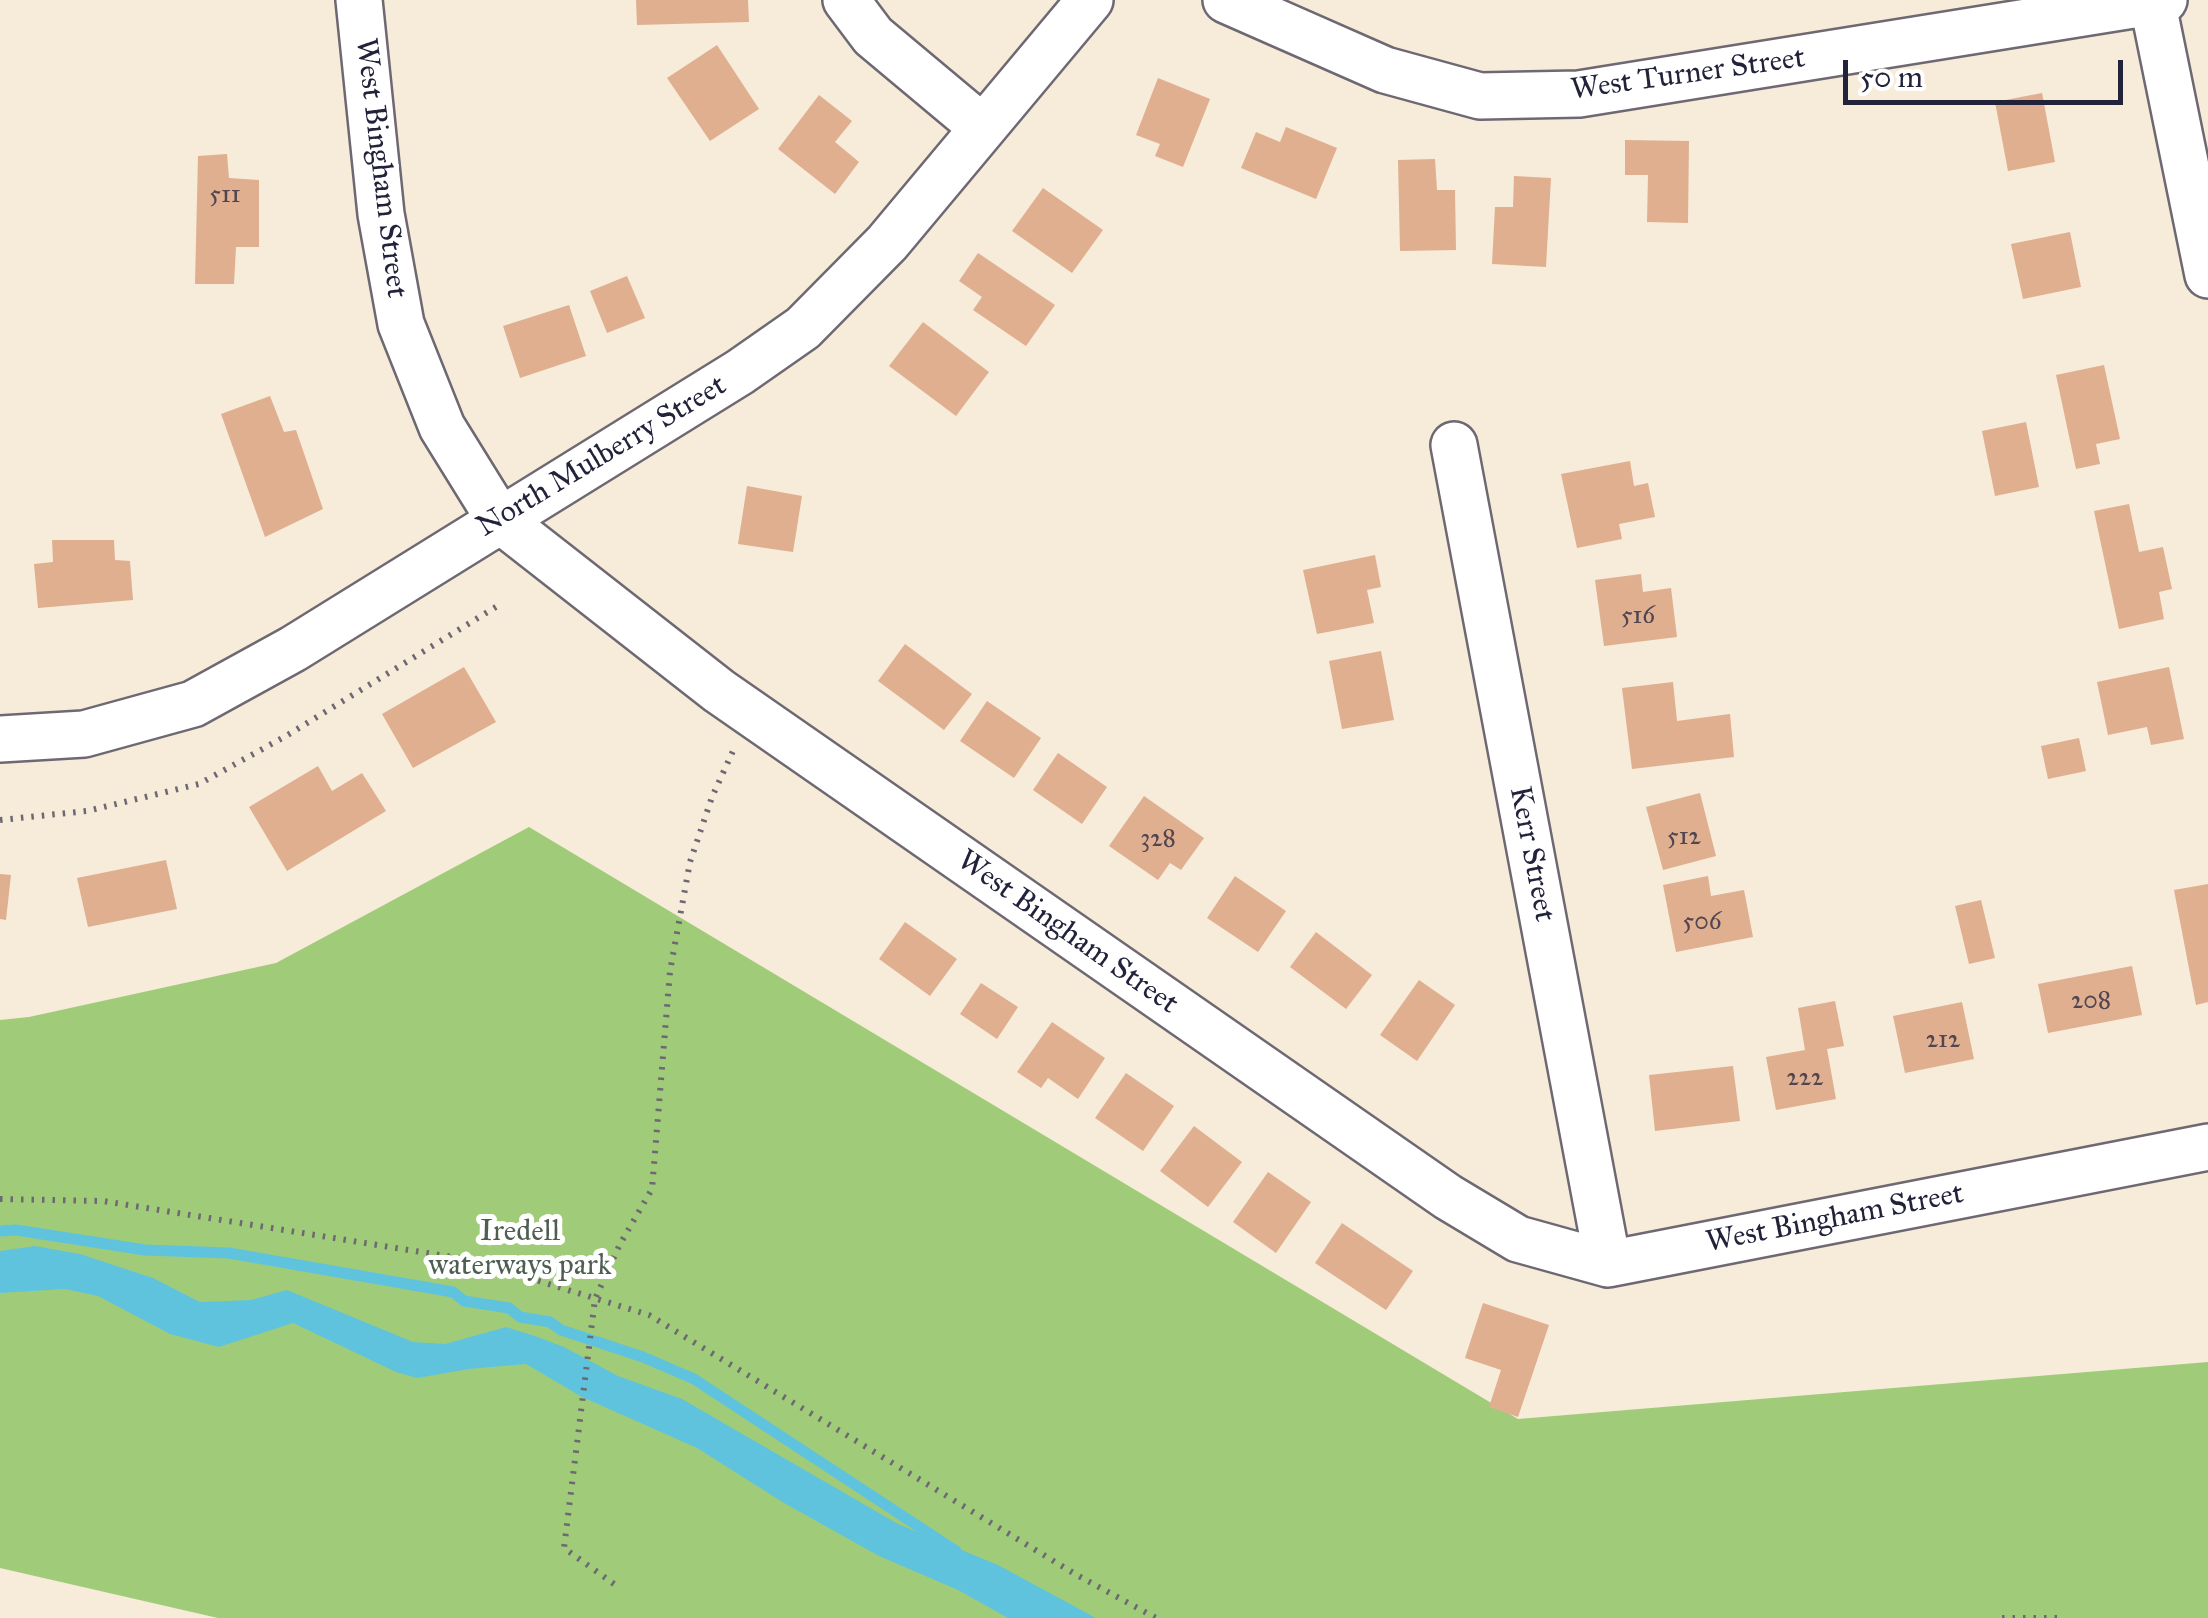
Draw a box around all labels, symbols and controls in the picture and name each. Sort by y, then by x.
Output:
street label: West Bingham Street [346,36,414,300]
scale bar [1848,40,2128,102]
street label: West Turner Street [1569,41,1807,109]
text: 50 m [1860,59,1923,95]
house number: 511 [209,181,241,211]
street label: North Mulberry Street [471,368,733,546]
house number: 516 [1621,602,1655,632]
street label: Kerr Street [1500,783,1562,925]
house number: 512 [1667,823,1701,853]
house number: 328 [1140,825,1176,855]
street label: West Bingham Street [950,843,1184,1023]
house number: 506 [1683,908,1721,938]
house number: 208 [2071,987,2111,1017]
house number: 212 [1926,1026,1960,1056]
house number: 222 [1787,1064,1823,1094]
street label: West Bingham Street [1703,1176,1967,1262]
park label: Iredell waterways park [429,1215,611,1286]

